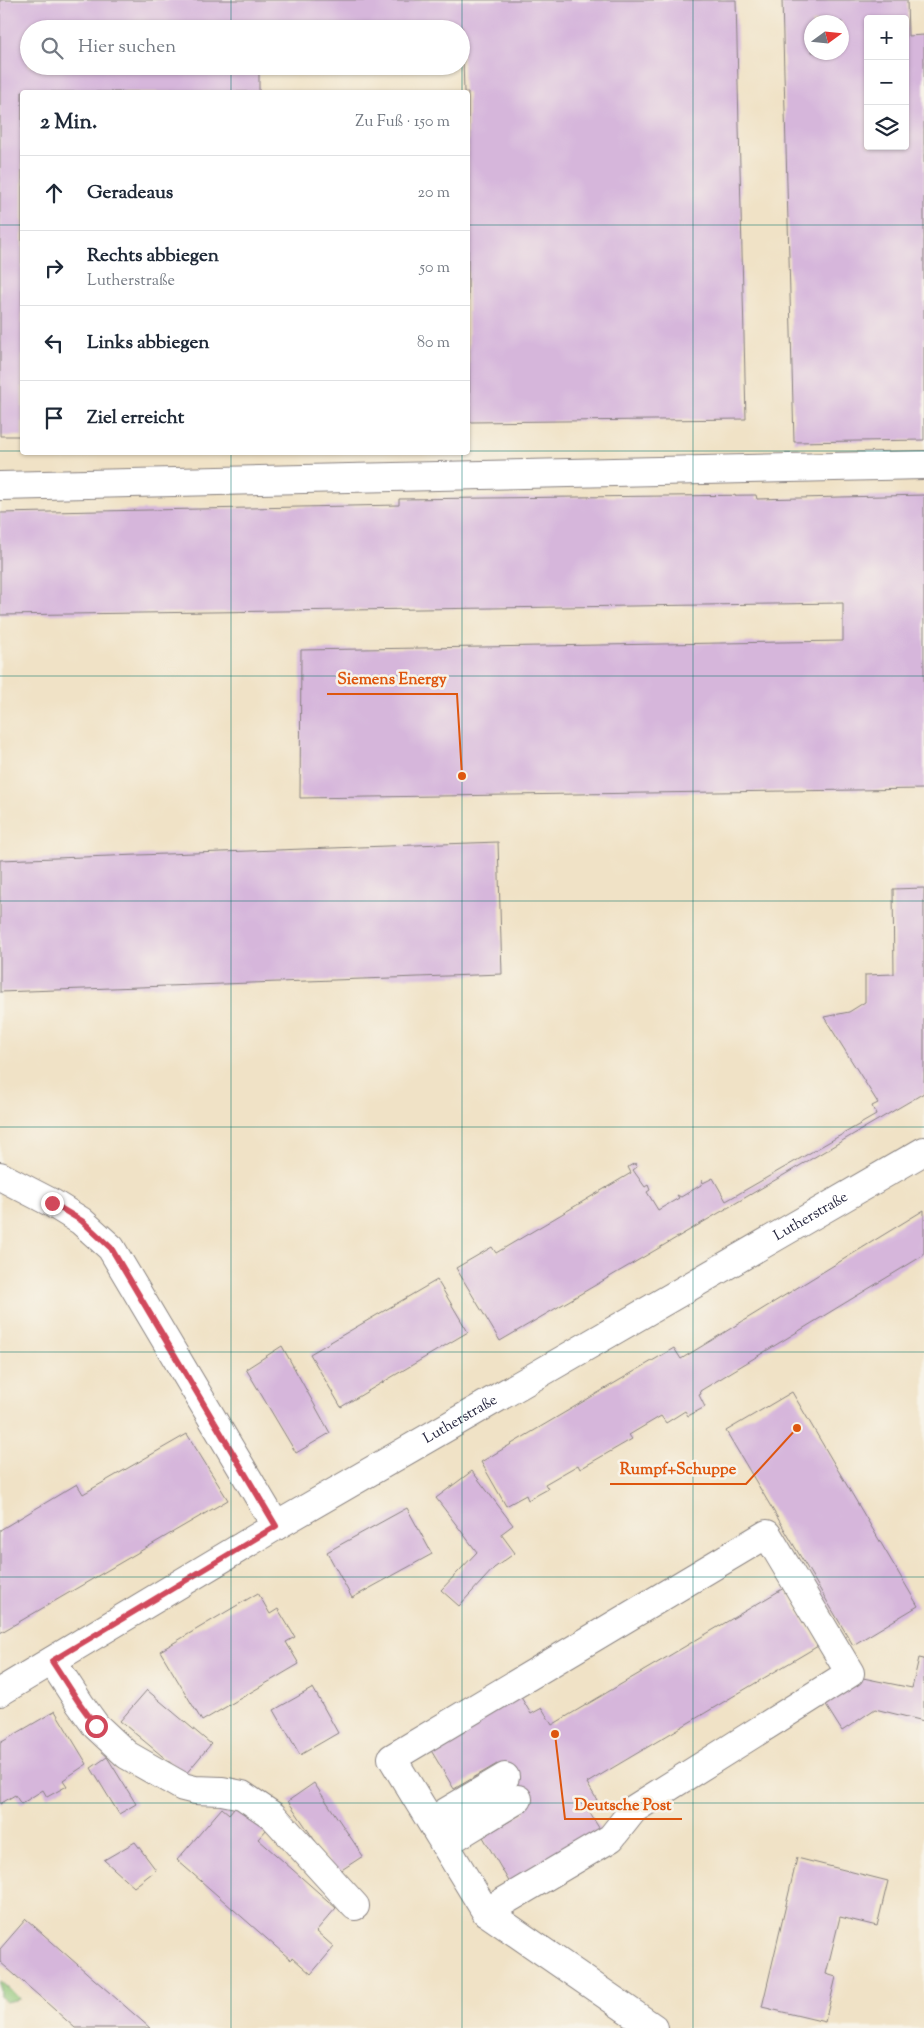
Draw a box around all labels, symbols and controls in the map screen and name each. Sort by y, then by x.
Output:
north arrow [804,15,849,60]
map controls [864,15,909,150]
button: + [864,15,909,60]
search box [20,20,470,75]
icon: search [38,34,66,62]
text: Hier suchen [78,34,176,61]
button: − [864,60,909,105]
button: layers [864,105,909,150]
text: 2 Min. [40,108,97,138]
text: Zu Fuß · 150 m [355,111,450,134]
icon: ahead [40,179,68,207]
text: Geradeaus [87,180,173,207]
text: 20 m [417,182,450,205]
text: Rechts abbiegen [87,243,219,270]
icon: right [40,254,68,282]
text: 50 m [419,257,450,280]
text: Lutherstraße [87,270,175,293]
icon: left [40,329,68,357]
text: Links abbiegen [87,330,210,357]
text: 80 m [417,332,450,355]
icon: arrive [40,404,68,432]
text: Ziel erreicht [87,405,184,432]
callout: Siemens Energy [327,663,457,694]
text: Siemens Energy [337,669,447,692]
street label: Lutherstraße [770,1187,852,1246]
route end [41,1192,64,1215]
street label: Lutherstraße [419,1390,501,1449]
callout: Rumpf+Schuppe [610,1453,746,1484]
text: Rumpf+Schuppe [620,1459,737,1482]
route start [85,1715,108,1738]
callout: Deutsche Post [565,1788,682,1819]
text: Deutsche Post [574,1795,672,1818]

